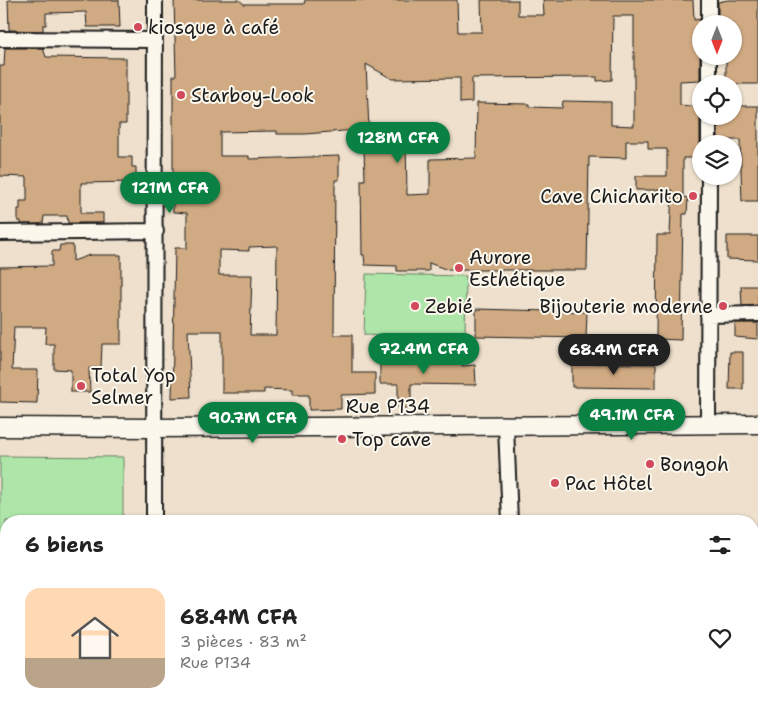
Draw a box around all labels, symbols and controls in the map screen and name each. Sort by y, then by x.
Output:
place label: kiosque à café [148,15,279,40]
north arrow [692,15,742,65]
map controls [692,15,742,185]
marker: kiosque à café [132,21,144,33]
button: locate [692,75,742,125]
place label: Starboy-Look [191,83,314,108]
marker: Starboy-Look [175,89,187,101]
pin: 128M CFA [346,121,450,164]
text: 128M CFA [357,127,439,148]
button: layers [692,135,742,185]
pin: 121M CFA [118,172,222,214]
text: 121M CFA [131,177,209,198]
place label: Cave Chicharito [540,184,683,209]
marker: Cave Chicharito [687,190,699,202]
place label: Aurore Esthétique [469,245,565,292]
marker: Aurore Esthétique [453,262,465,274]
place label: Zebié [425,294,473,319]
place label: Bijouterie moderne [540,294,713,319]
marker: Zebié [409,300,421,312]
marker: Bijouterie moderne [717,300,729,312]
pin: 72.4M CFA [367,332,481,375]
pin: 68.4M CFA [557,334,671,376]
text: 72.4M CFA [379,338,469,359]
text: 68.4M CFA [569,339,659,360]
place label: Total Yop Selmer [91,363,176,410]
marker: Total Yop Selmer [75,380,87,392]
street label: Rue P134 [346,394,430,419]
pin: 49.1M CFA [575,398,689,441]
pin: 90.7M CFA [196,402,310,444]
text: 49.1M CFA [589,404,675,425]
text: 90.7M CFA [209,407,297,428]
place label: Top cave [352,427,431,452]
marker: Top cave [336,433,348,445]
place label: Bongoh [660,452,729,477]
marker: Bongoh [644,458,656,470]
place label: Pac Hôtel [565,471,653,496]
marker: Pac Hôtel [549,477,561,489]
text: 6 biens [25,531,104,559]
icon: filters [706,531,734,559]
text: 68.4M CFA [180,603,298,631]
icon: home [65,608,125,668]
icon: heart [706,624,734,652]
text: 3 pièces · 83 m² [180,631,307,652]
text: Rue P134 [180,652,251,673]

